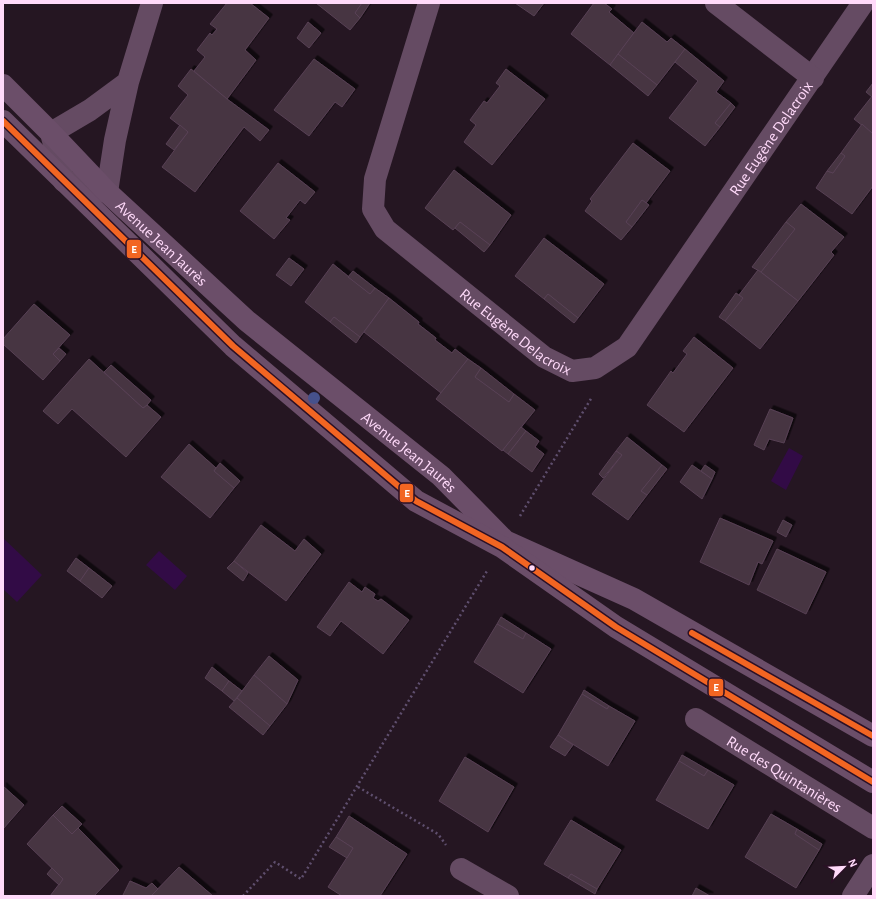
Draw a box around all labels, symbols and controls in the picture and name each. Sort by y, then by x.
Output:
street label: Rue Eugène Delacroix [727,78,816,199]
street label: Avenue Jean Jaurès [112,198,210,289]
line badge: E [126,239,142,259]
text: E [131,244,137,255]
street label: Rue Eugène Delacroix [457,286,574,378]
street label: Avenue Jean Jaurès [358,409,459,496]
line badge: E [399,483,414,503]
text: E [404,488,410,499]
unlabelled marker [527,563,537,573]
line badge: E [708,678,724,697]
text: E [713,682,719,693]
street label: Rue des Quintanières [724,733,844,816]
north arrow [824,847,864,887]
text: N [846,857,859,869]

